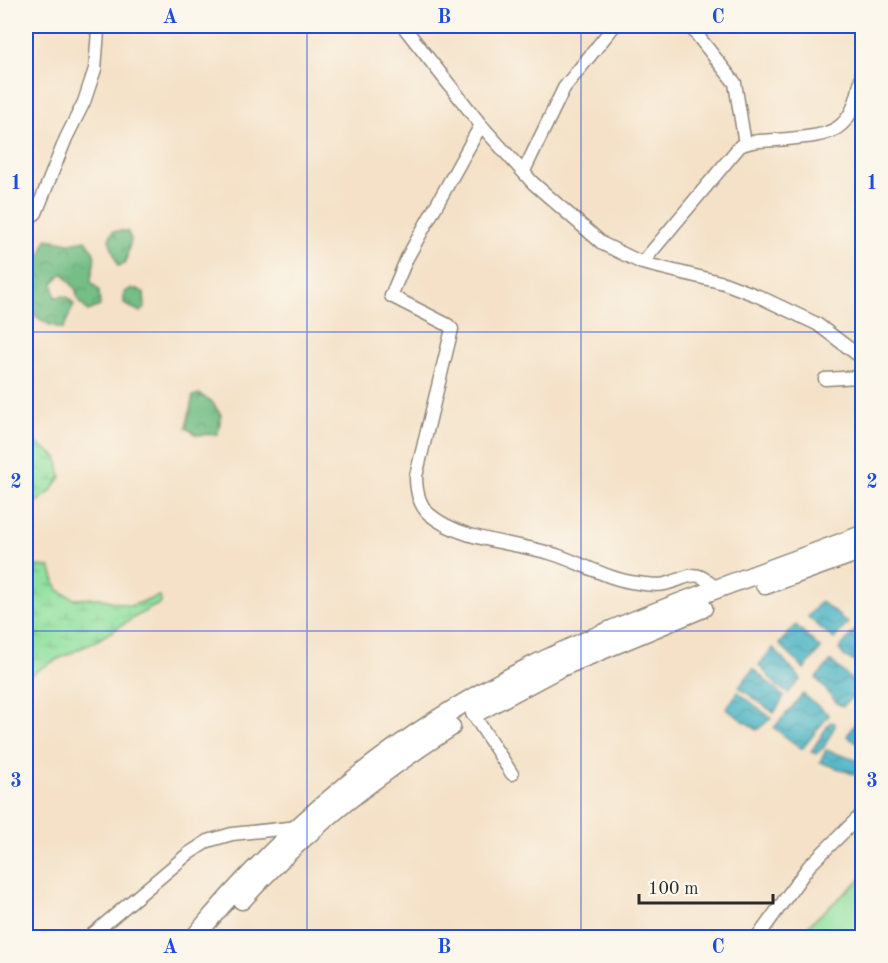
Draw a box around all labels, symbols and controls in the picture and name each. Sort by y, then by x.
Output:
text: A [162,8,178,28]
text: B [437,8,451,28]
text: C [711,8,725,28]
text: 1 [10,174,22,194]
text: 1 [866,174,878,194]
text: 2 [10,473,22,493]
text: 2 [866,473,878,493]
text: 3 [10,772,22,792]
text: 3 [866,772,878,792]
scale bar [639,867,772,905]
text: 100 m [648,880,699,898]
text: A [162,938,178,958]
text: B [437,938,451,958]
text: C [711,938,725,958]

